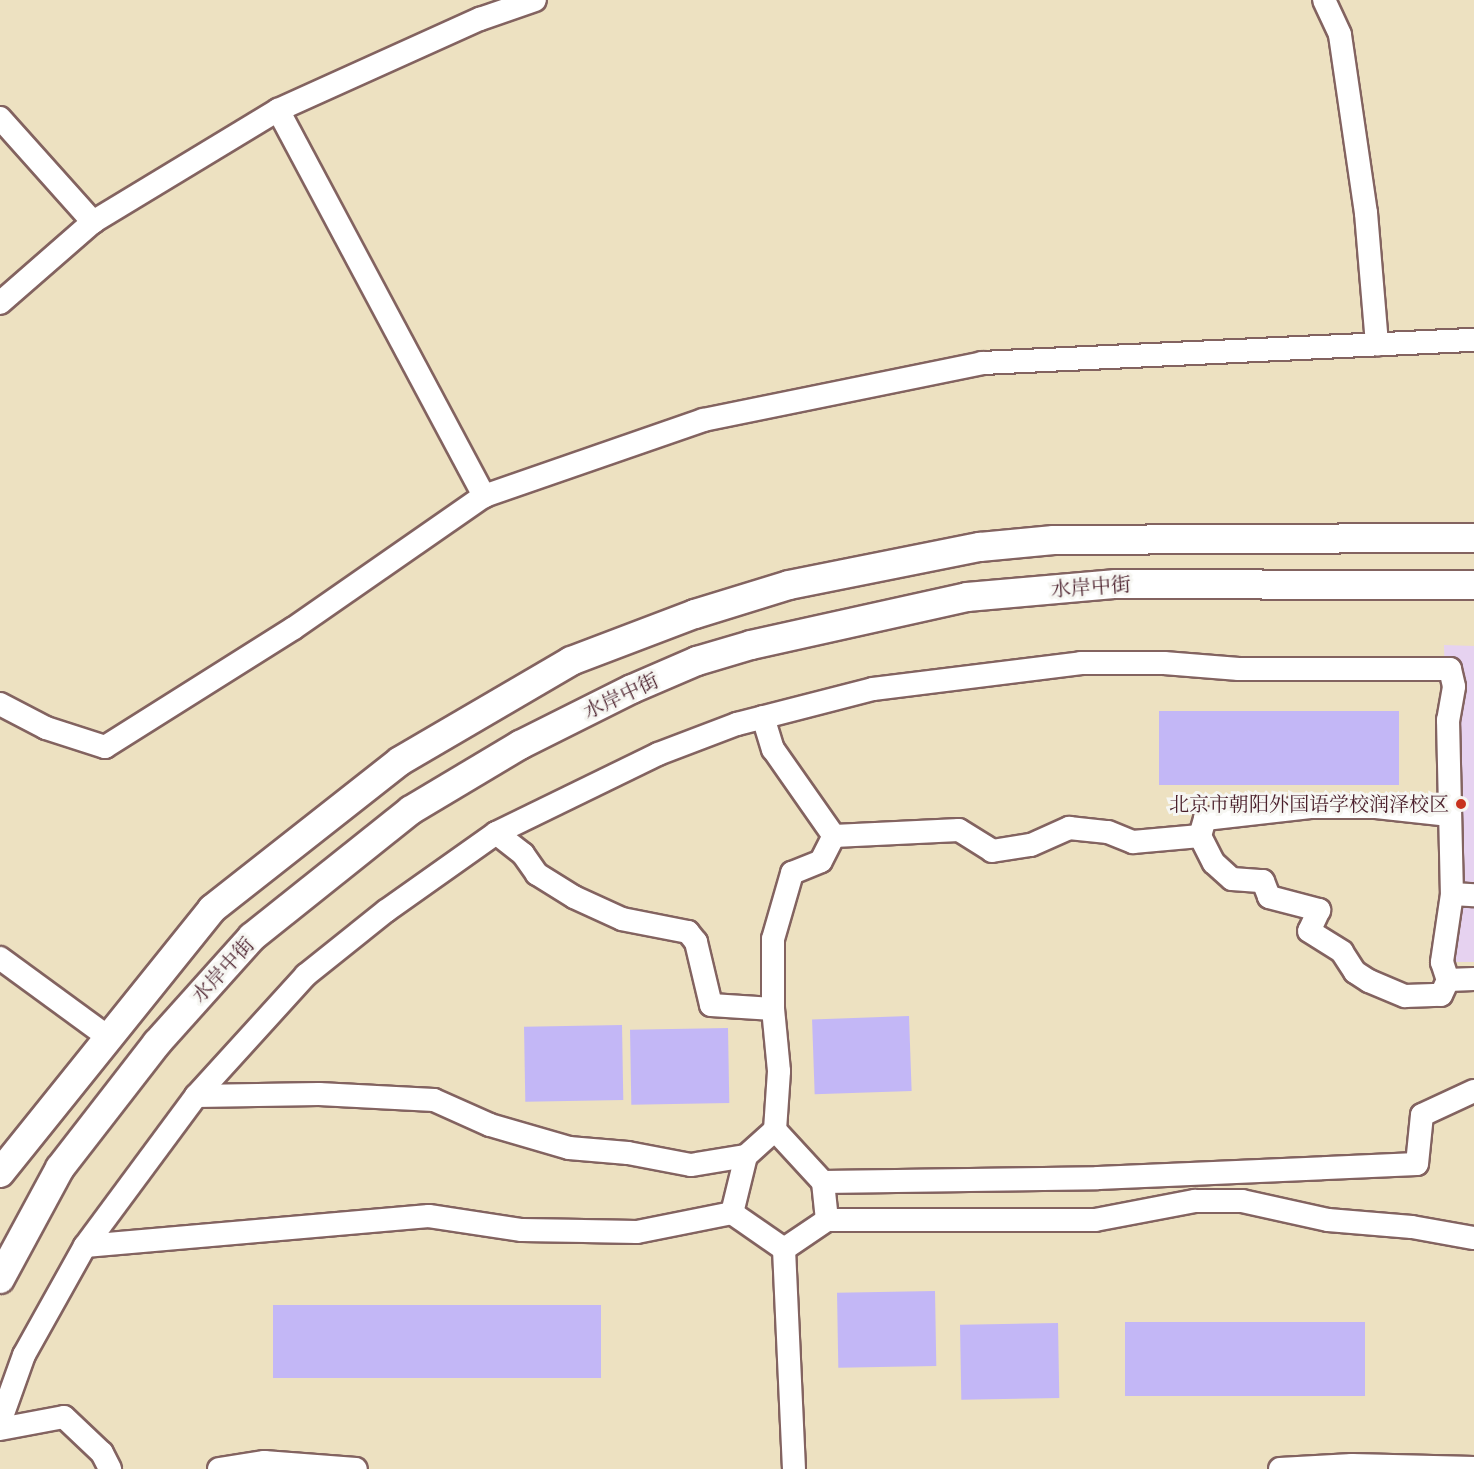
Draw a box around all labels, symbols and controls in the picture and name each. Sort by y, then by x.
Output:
street label: 水岸中街 [1050,572,1132,602]
street label: 水岸中街 [580,668,662,724]
place label: 北京市朝阳外国语学校润泽校区 [1169,792,1449,816]
marker: 北京市朝阳外国语学校润泽校区 [1454,797,1468,811]
street label: 水岸中街 [187,933,259,1007]

